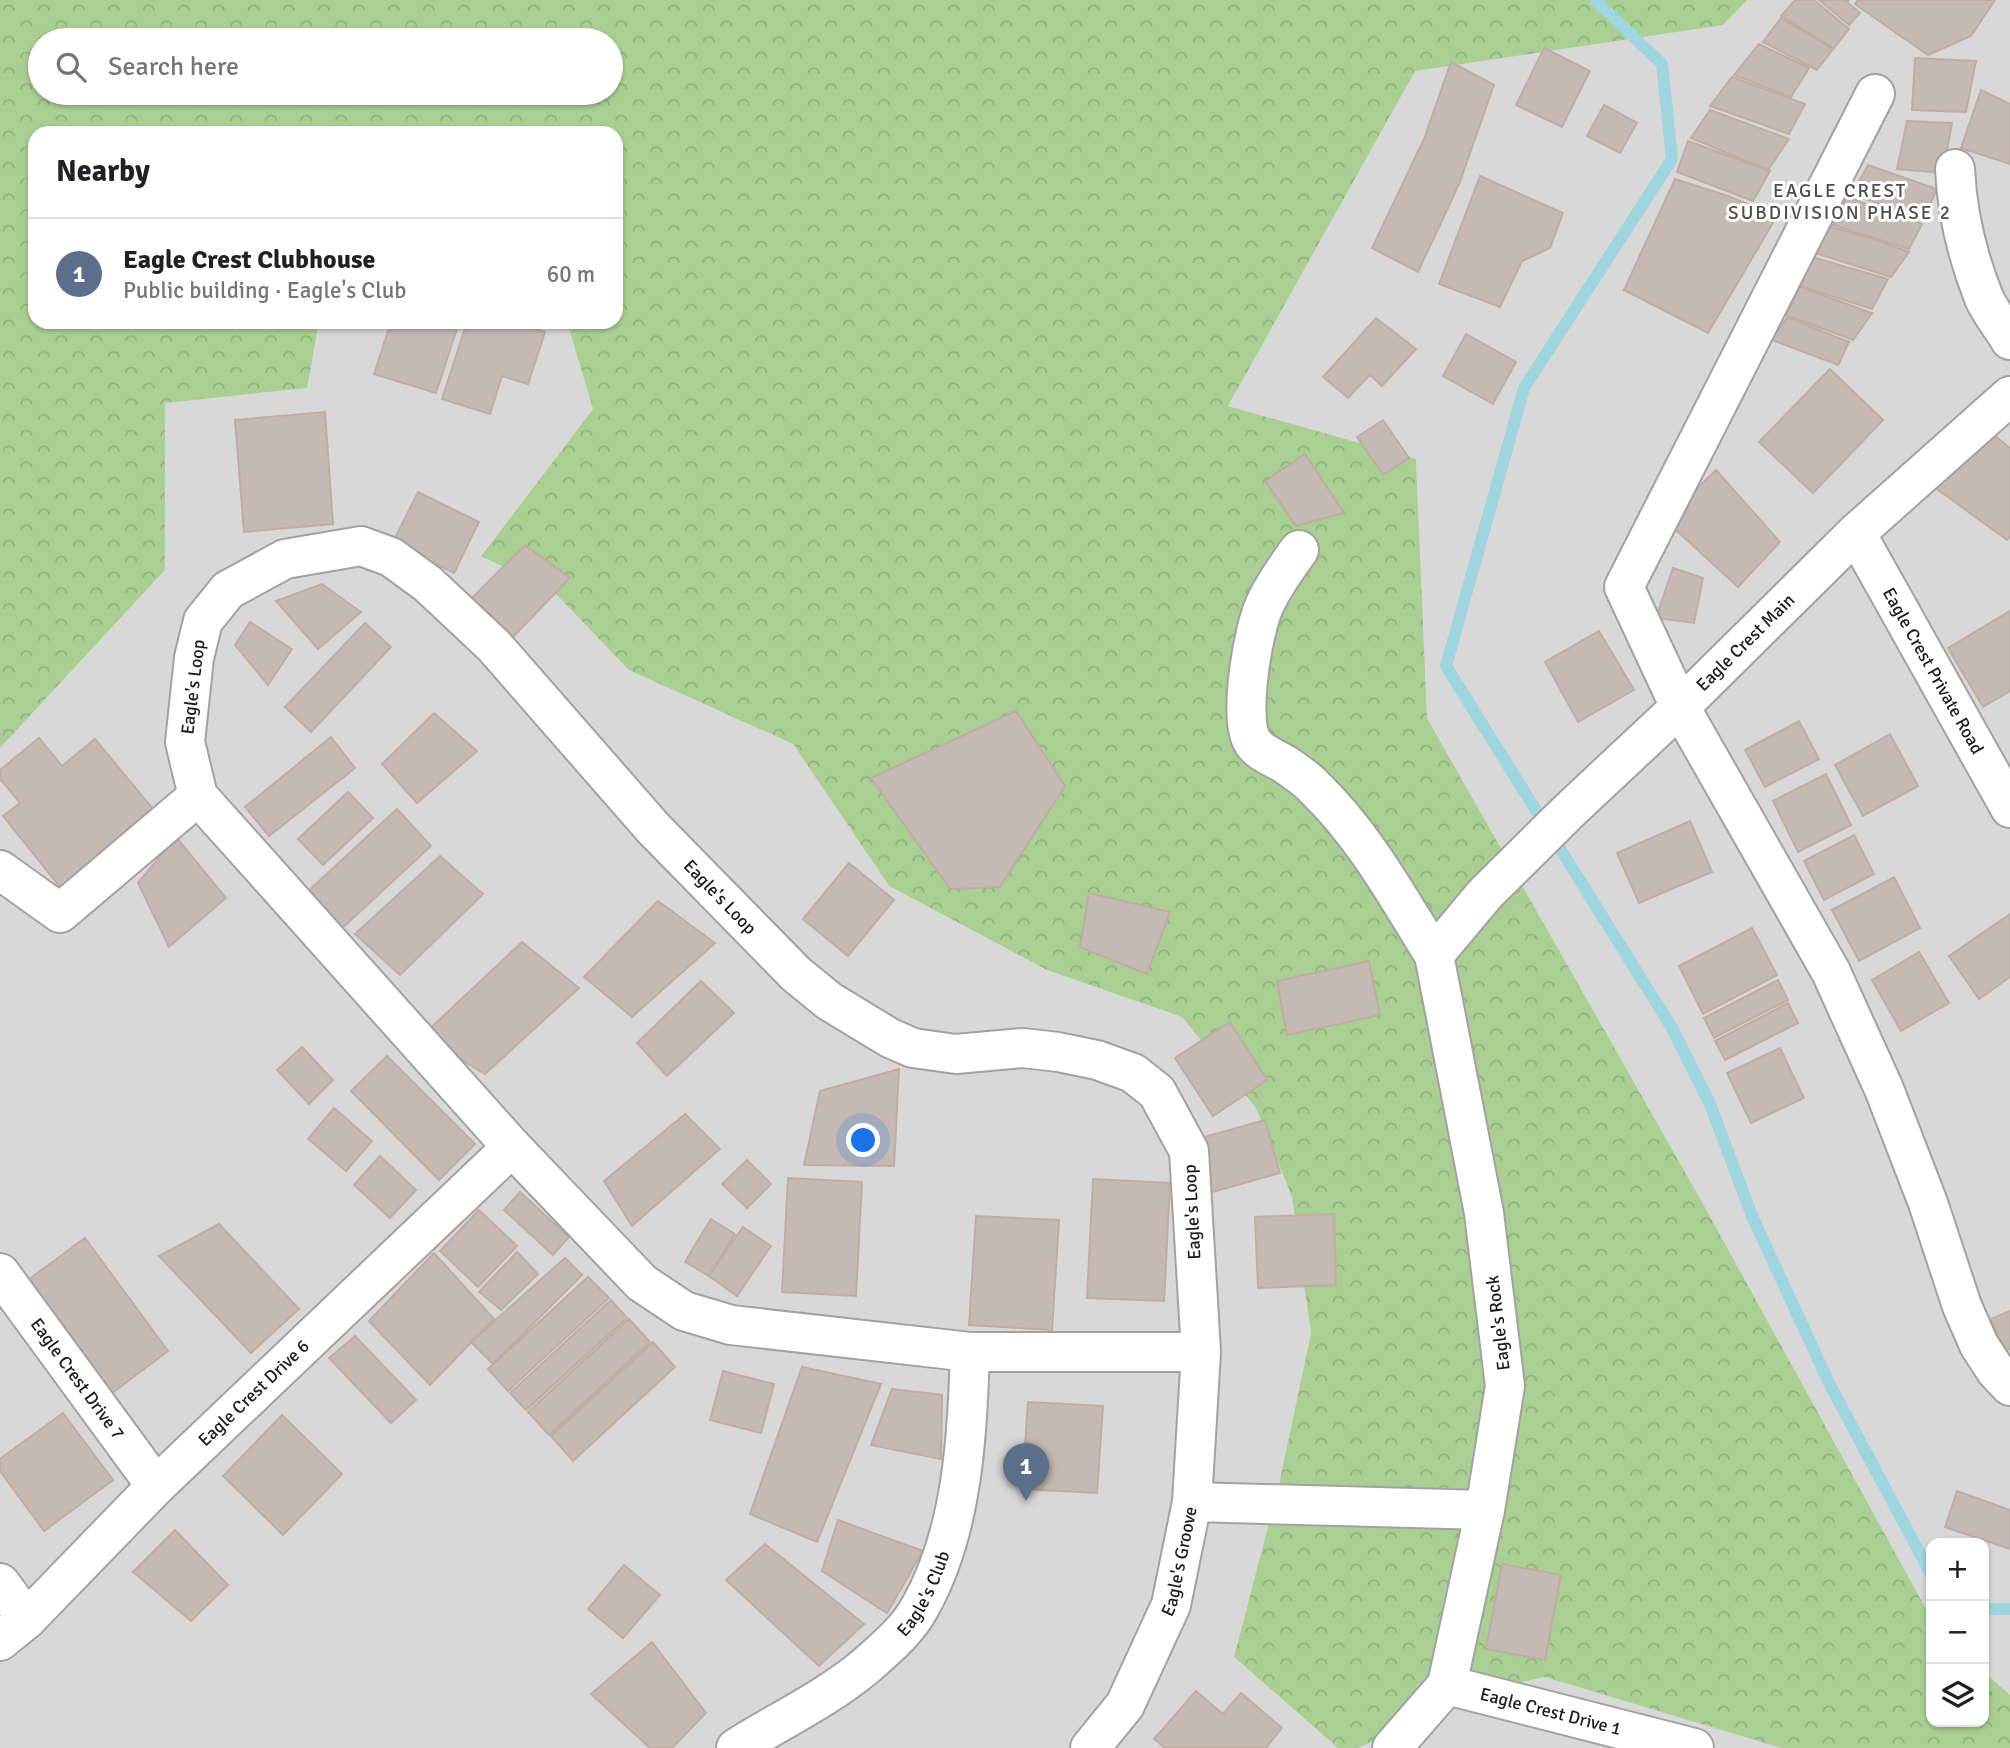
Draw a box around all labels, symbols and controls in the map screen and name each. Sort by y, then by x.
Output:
search box [28,28,623,105]
icon: search [52,48,90,86]
text: Search here [108,51,239,83]
text: Nearby [56,153,150,190]
district label: EAGLE CREST SUBDIVISION PHASE 2 [1728,179,1952,225]
text: Eagle Crest Clubhouse [123,244,375,276]
text: 1 [73,260,85,289]
text: 60 m [547,260,595,289]
text: Public building · Eagle's Club [123,276,406,305]
street label: Eagle Crest Private Road [1878,584,1989,758]
street label: Eagle Crest Main [1692,589,1799,696]
street label: Eagle's Loop [176,638,210,736]
street label: Eagle's Loop [679,855,761,939]
your location [846,1123,880,1157]
street label: Eagle's Loop [1179,1164,1205,1260]
street label: Eagle's Rock [1481,1274,1515,1372]
street label: Eagle Crest Drive 7 [26,1314,129,1444]
street label: Eagle Crest Drive 6 [194,1335,314,1451]
pin: 1 [1003,1443,1049,1501]
street label: Eagle's Groove [1156,1504,1202,1620]
map controls [1926,1538,1989,1727]
button: + [1926,1538,1989,1601]
street label: Eagle's Club [892,1548,955,1641]
button: − [1926,1601,1989,1664]
button: layers [1926,1664,1989,1727]
street label: Eagle Crest Drive 1 [1478,1683,1624,1740]

